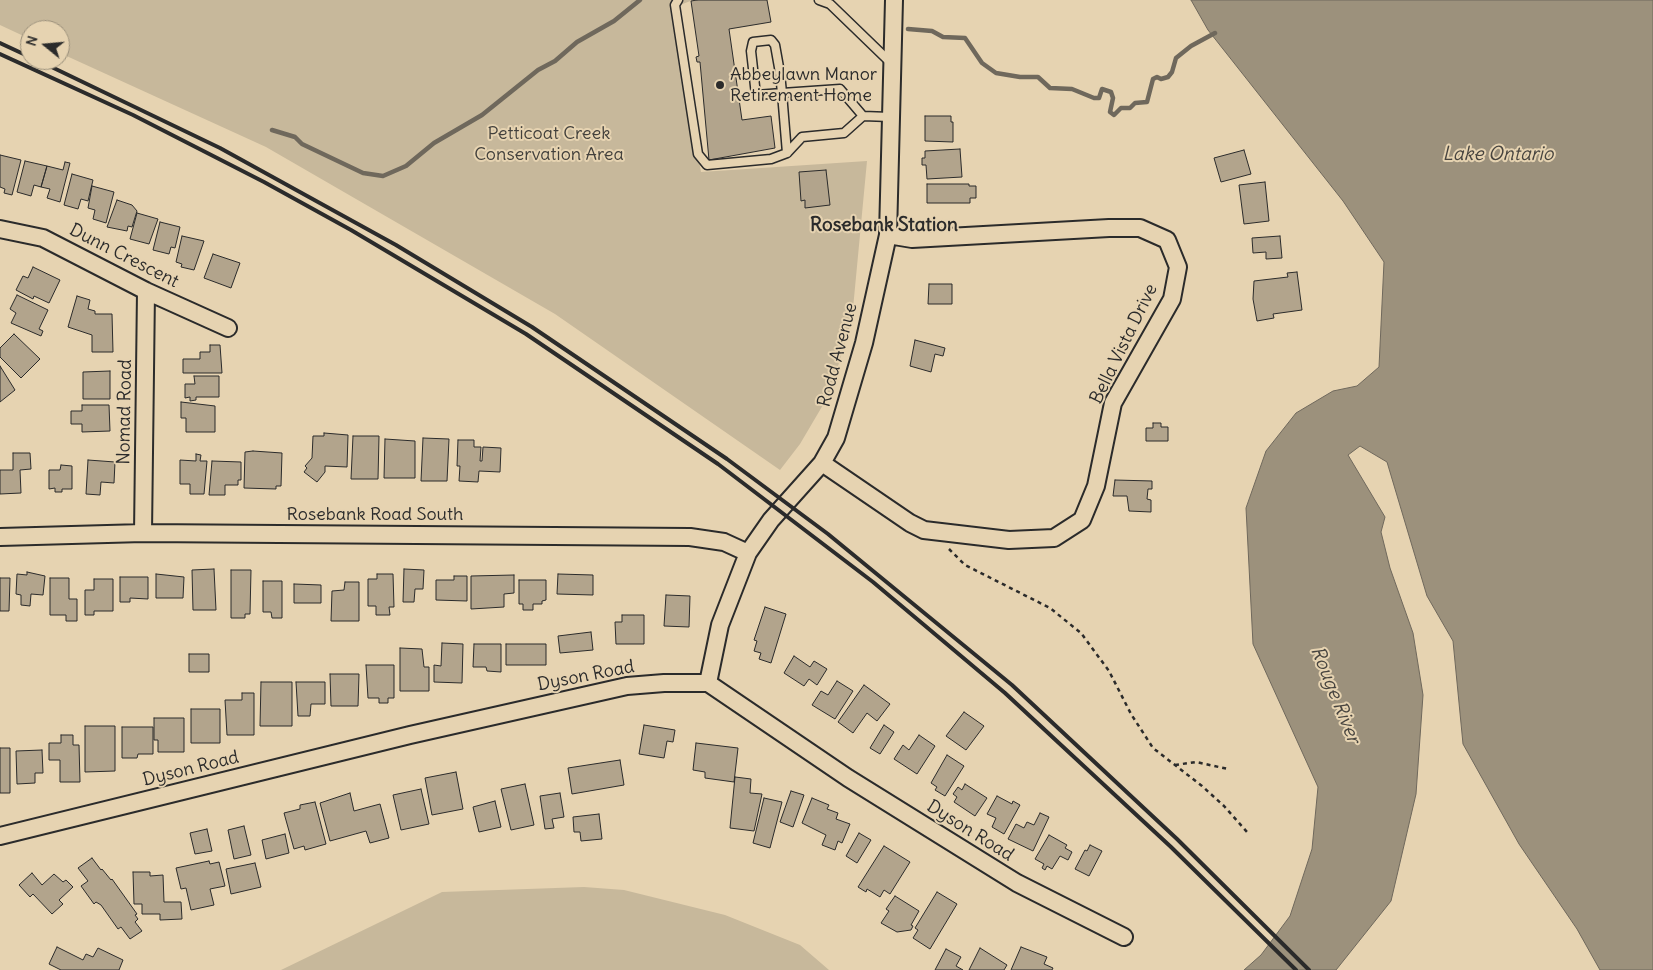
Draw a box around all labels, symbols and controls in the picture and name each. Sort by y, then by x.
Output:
north arrow [20,20,70,70]
text: N [22,34,42,48]
place label: Abbeylawn Manor Retirement Home [730,64,877,106]
marker: Abbeylawn Manor Retirement Home [714,79,726,91]
park label: Petticoat Creek Conservation Area [474,123,624,166]
water label: Lake Ontario [1443,144,1553,166]
district label: Rosebank Station [810,215,958,237]
street label: Dunn Crescent [66,219,182,293]
street label: Bella Vista Drive [1086,280,1162,408]
street label: Rodd Avenue [814,300,862,410]
street label: Nomad Road [113,359,137,465]
street label: Rosebank Road South [287,504,463,526]
water label: Rouge River [1305,643,1365,747]
street label: Dyson Road [536,656,636,696]
street label: Dyson Road [141,747,241,791]
street label: Dyson Road [923,796,1017,866]

